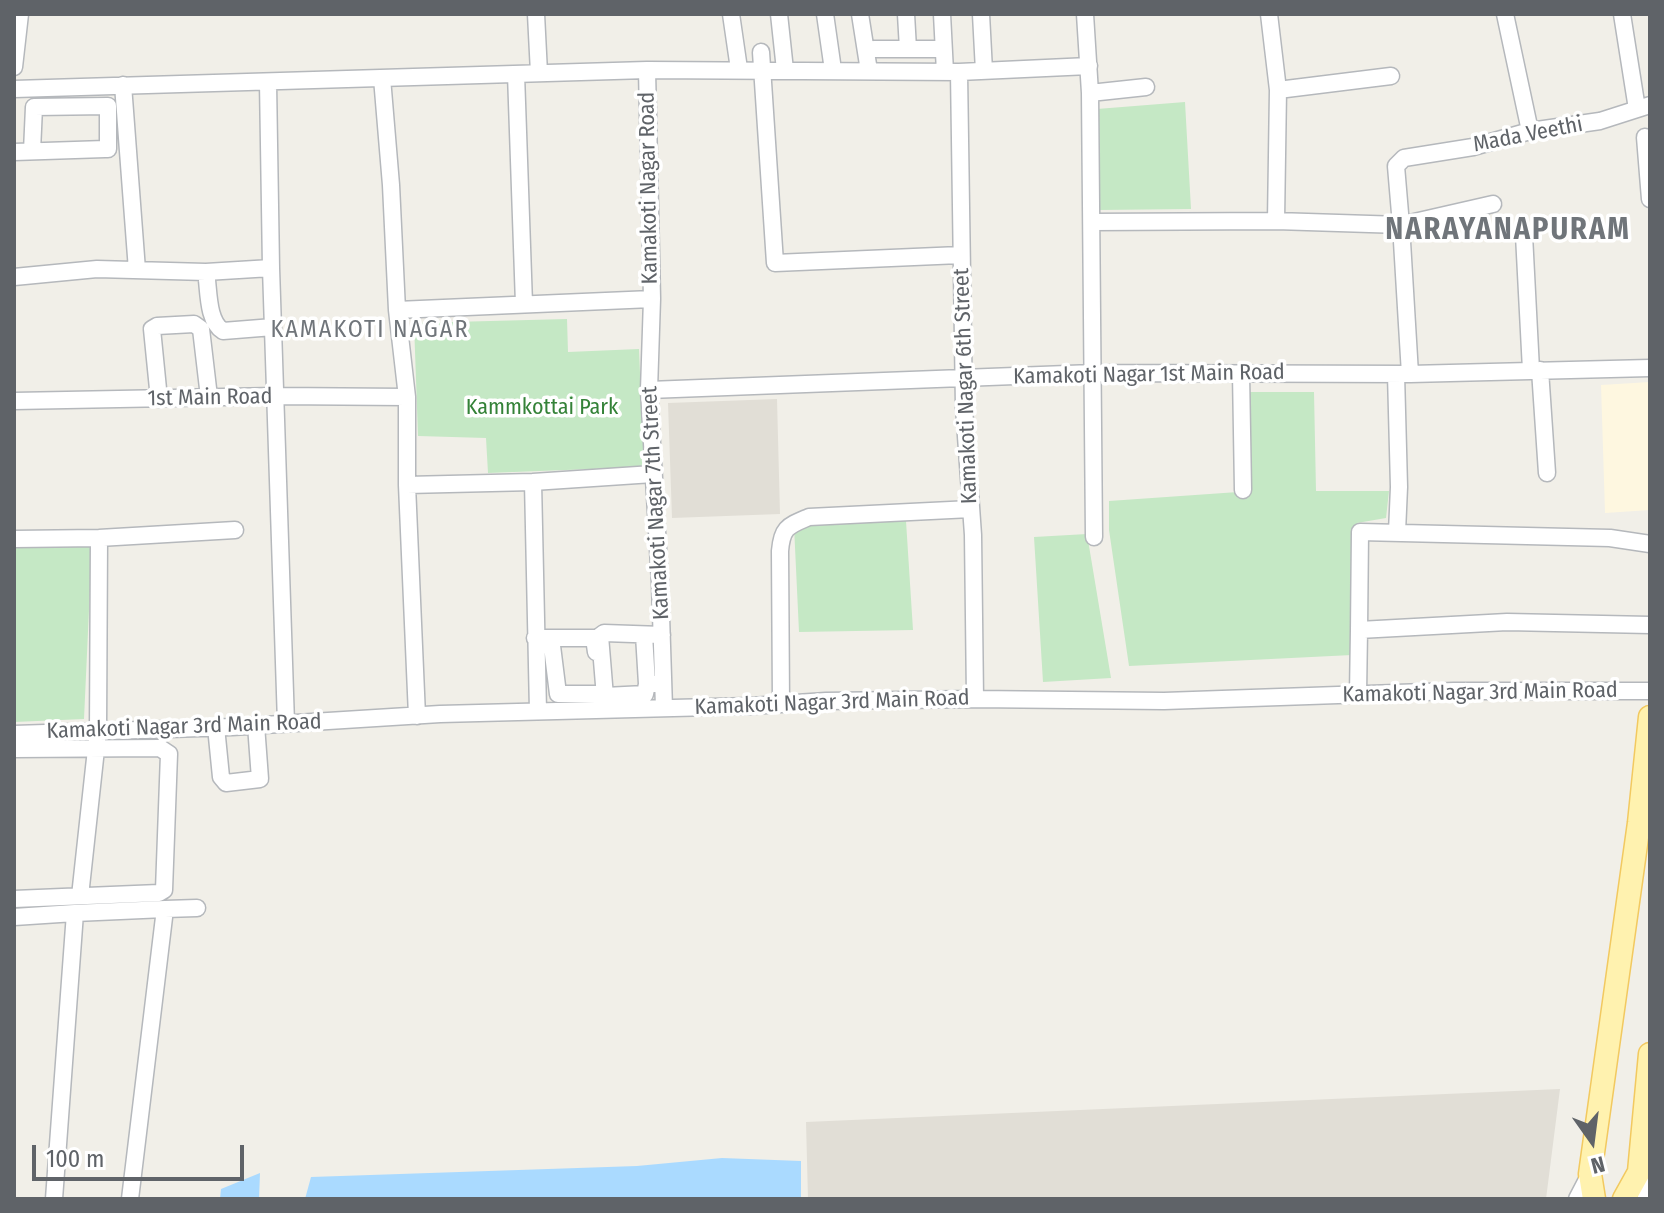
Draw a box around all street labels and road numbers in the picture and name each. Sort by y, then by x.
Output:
street label: Kamakoti Nagar Road [634,92,664,284]
street label: Mada Veethi [1471,111,1585,159]
street label: Kamakoti Nagar 6th Street [949,268,983,504]
street label: Kamakoti Nagar 1st Main Road [1013,359,1285,391]
street label: 1st Main Road [147,384,273,412]
street label: Kamakoti Nagar 7th Street [637,386,675,620]
street label: Kamakoti Nagar 3rd Main Road [1342,677,1618,709]
street label: Kamakoti Nagar 3rd Main Road [694,685,970,721]
street label: Kamakoti Nagar 3rd Main Road [46,709,322,745]

